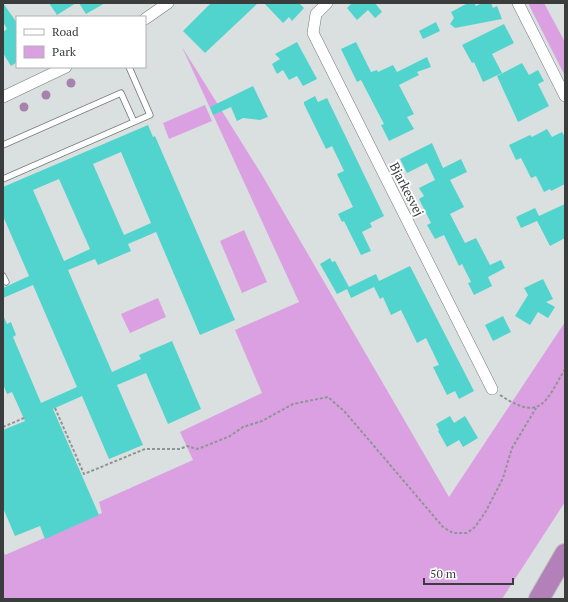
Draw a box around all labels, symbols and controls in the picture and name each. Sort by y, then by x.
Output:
legend [16,16,146,68]
text: Road [52,24,79,39]
text: Park [52,44,77,59]
street label: Bjarkesvej [386,159,428,219]
scale bar [424,560,513,586]
text: 50 m [430,566,457,581]

